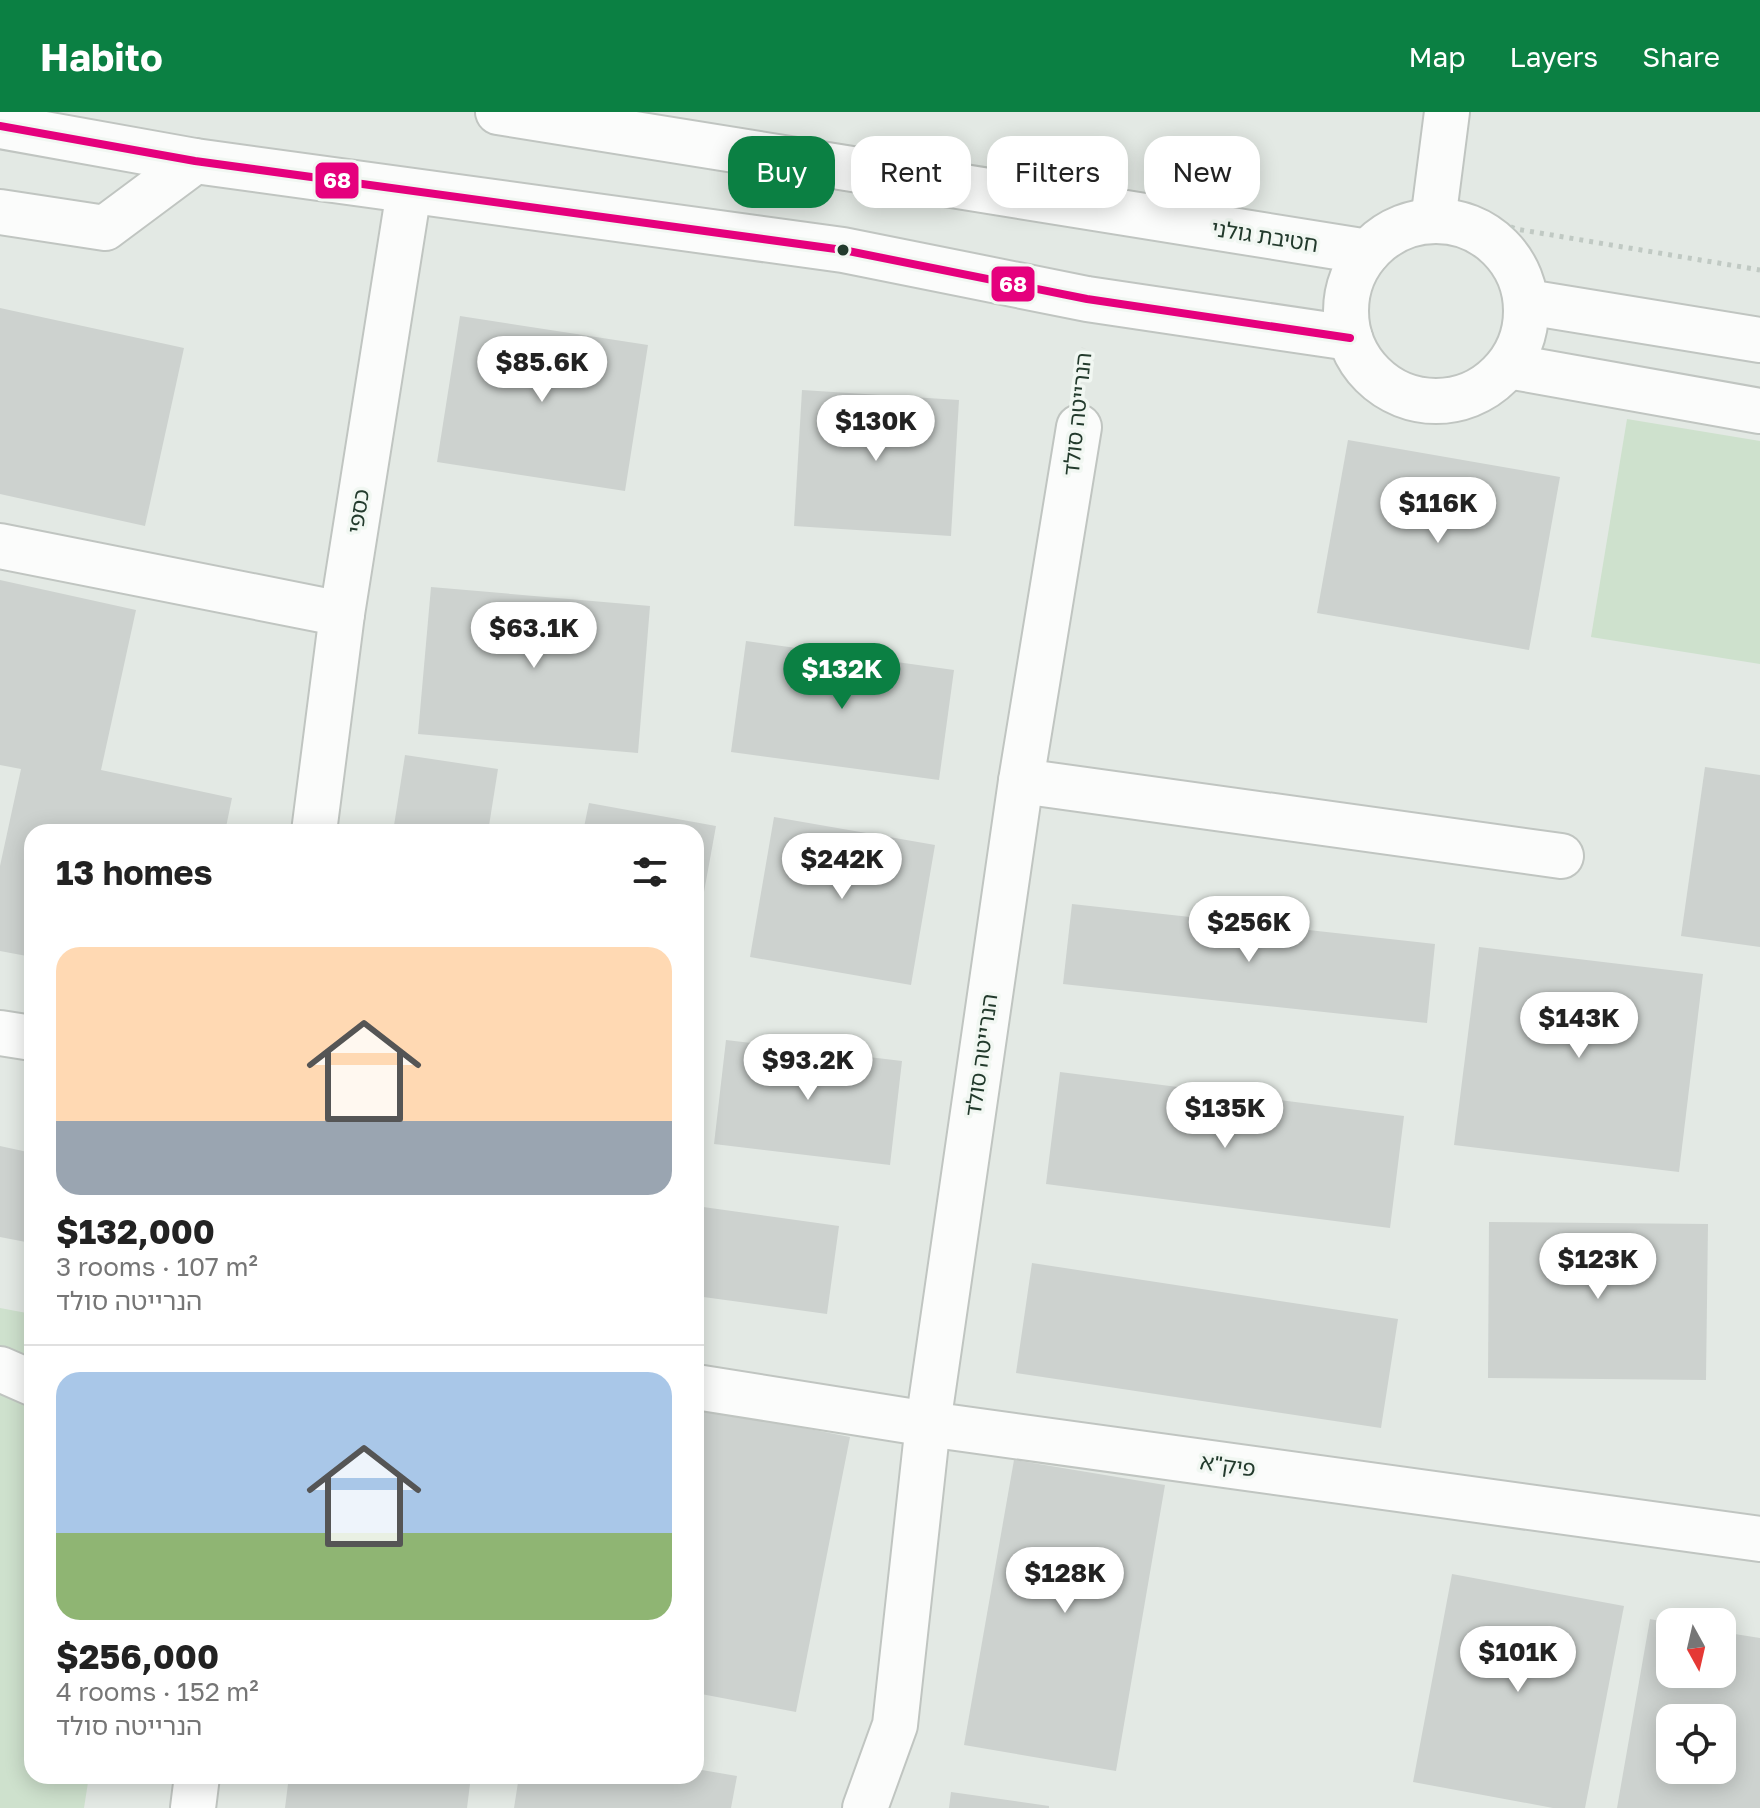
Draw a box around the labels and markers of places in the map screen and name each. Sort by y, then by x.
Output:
unlabelled marker [835,242,851,258]
pin: $85.6K [477,336,607,404]
pin: $130K [820,395,932,463]
pin: $116K [1382,477,1494,545]
pin: $63.1K [469,602,599,670]
pin: $132K [786,643,898,711]
pin: $242K [786,833,898,901]
pin: $256K [1193,896,1305,964]
pin: $143K [1523,992,1635,1060]
pin: $93.2K [743,1034,873,1102]
pin: $135K [1169,1082,1281,1150]
pin: $123K [1542,1233,1654,1301]
pin: $128K [1009,1547,1121,1615]
pin: $101K [1462,1626,1574,1694]

